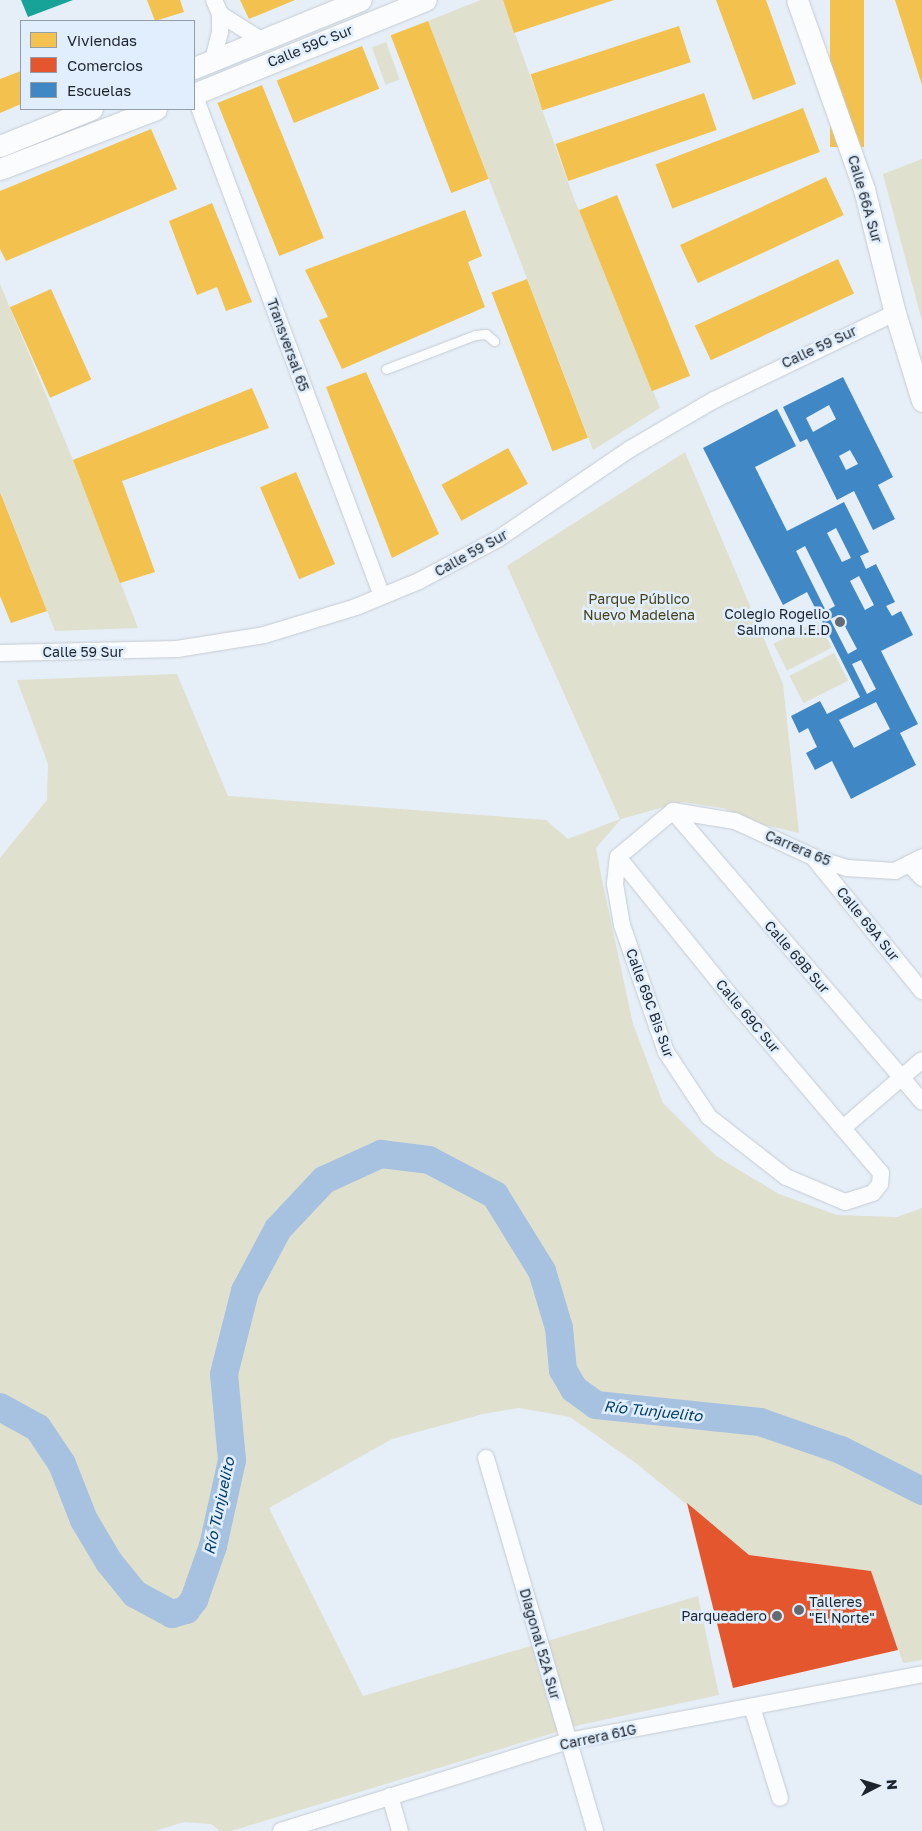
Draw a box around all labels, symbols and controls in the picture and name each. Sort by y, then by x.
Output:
legend [20,20,195,110]
street label: Calle 59C Sur [265,21,355,71]
text: Viviendas [67,31,137,49]
text: Comercios [67,56,143,74]
text: Escuelas [67,81,131,99]
street label: Calle 66A Sur [844,153,886,245]
street label: Transversal 65 [263,296,313,394]
street label: Calle 59 Sur [779,322,859,372]
street label: Calle 59 Sur [432,526,510,580]
park label: Parque Público Nuevo Madelena [583,591,695,624]
place label: Colegio Rogelio Salmona I.E.D [724,606,830,638]
marker: Colegio Rogelio Salmona I.E.D [834,616,846,628]
street label: Calle 59 Sur [43,644,123,660]
street label: Carrera 65 [763,827,833,869]
street label: Calle 69A Sur [833,884,903,964]
street label: Calle 69B Sur [761,917,833,997]
street label: Calle 69C Bis Sur [622,946,678,1060]
street label: Calle 69C Sur [712,976,784,1056]
water label: Río Tunjuelito [603,1397,703,1425]
water label: Río Tunjuelito [200,1456,238,1556]
street label: Diagonal 52A Sur [516,1586,564,1702]
place label: Talleres "El Norte" [809,1594,875,1626]
marker: Talleres "El Norte" [793,1604,805,1616]
place label: Parqueadero [681,1608,767,1624]
marker: Parqueadero [771,1610,783,1622]
street label: Carrera 61G [558,1721,638,1753]
north arrow [852,1761,902,1811]
text: N [884,1779,901,1791]

